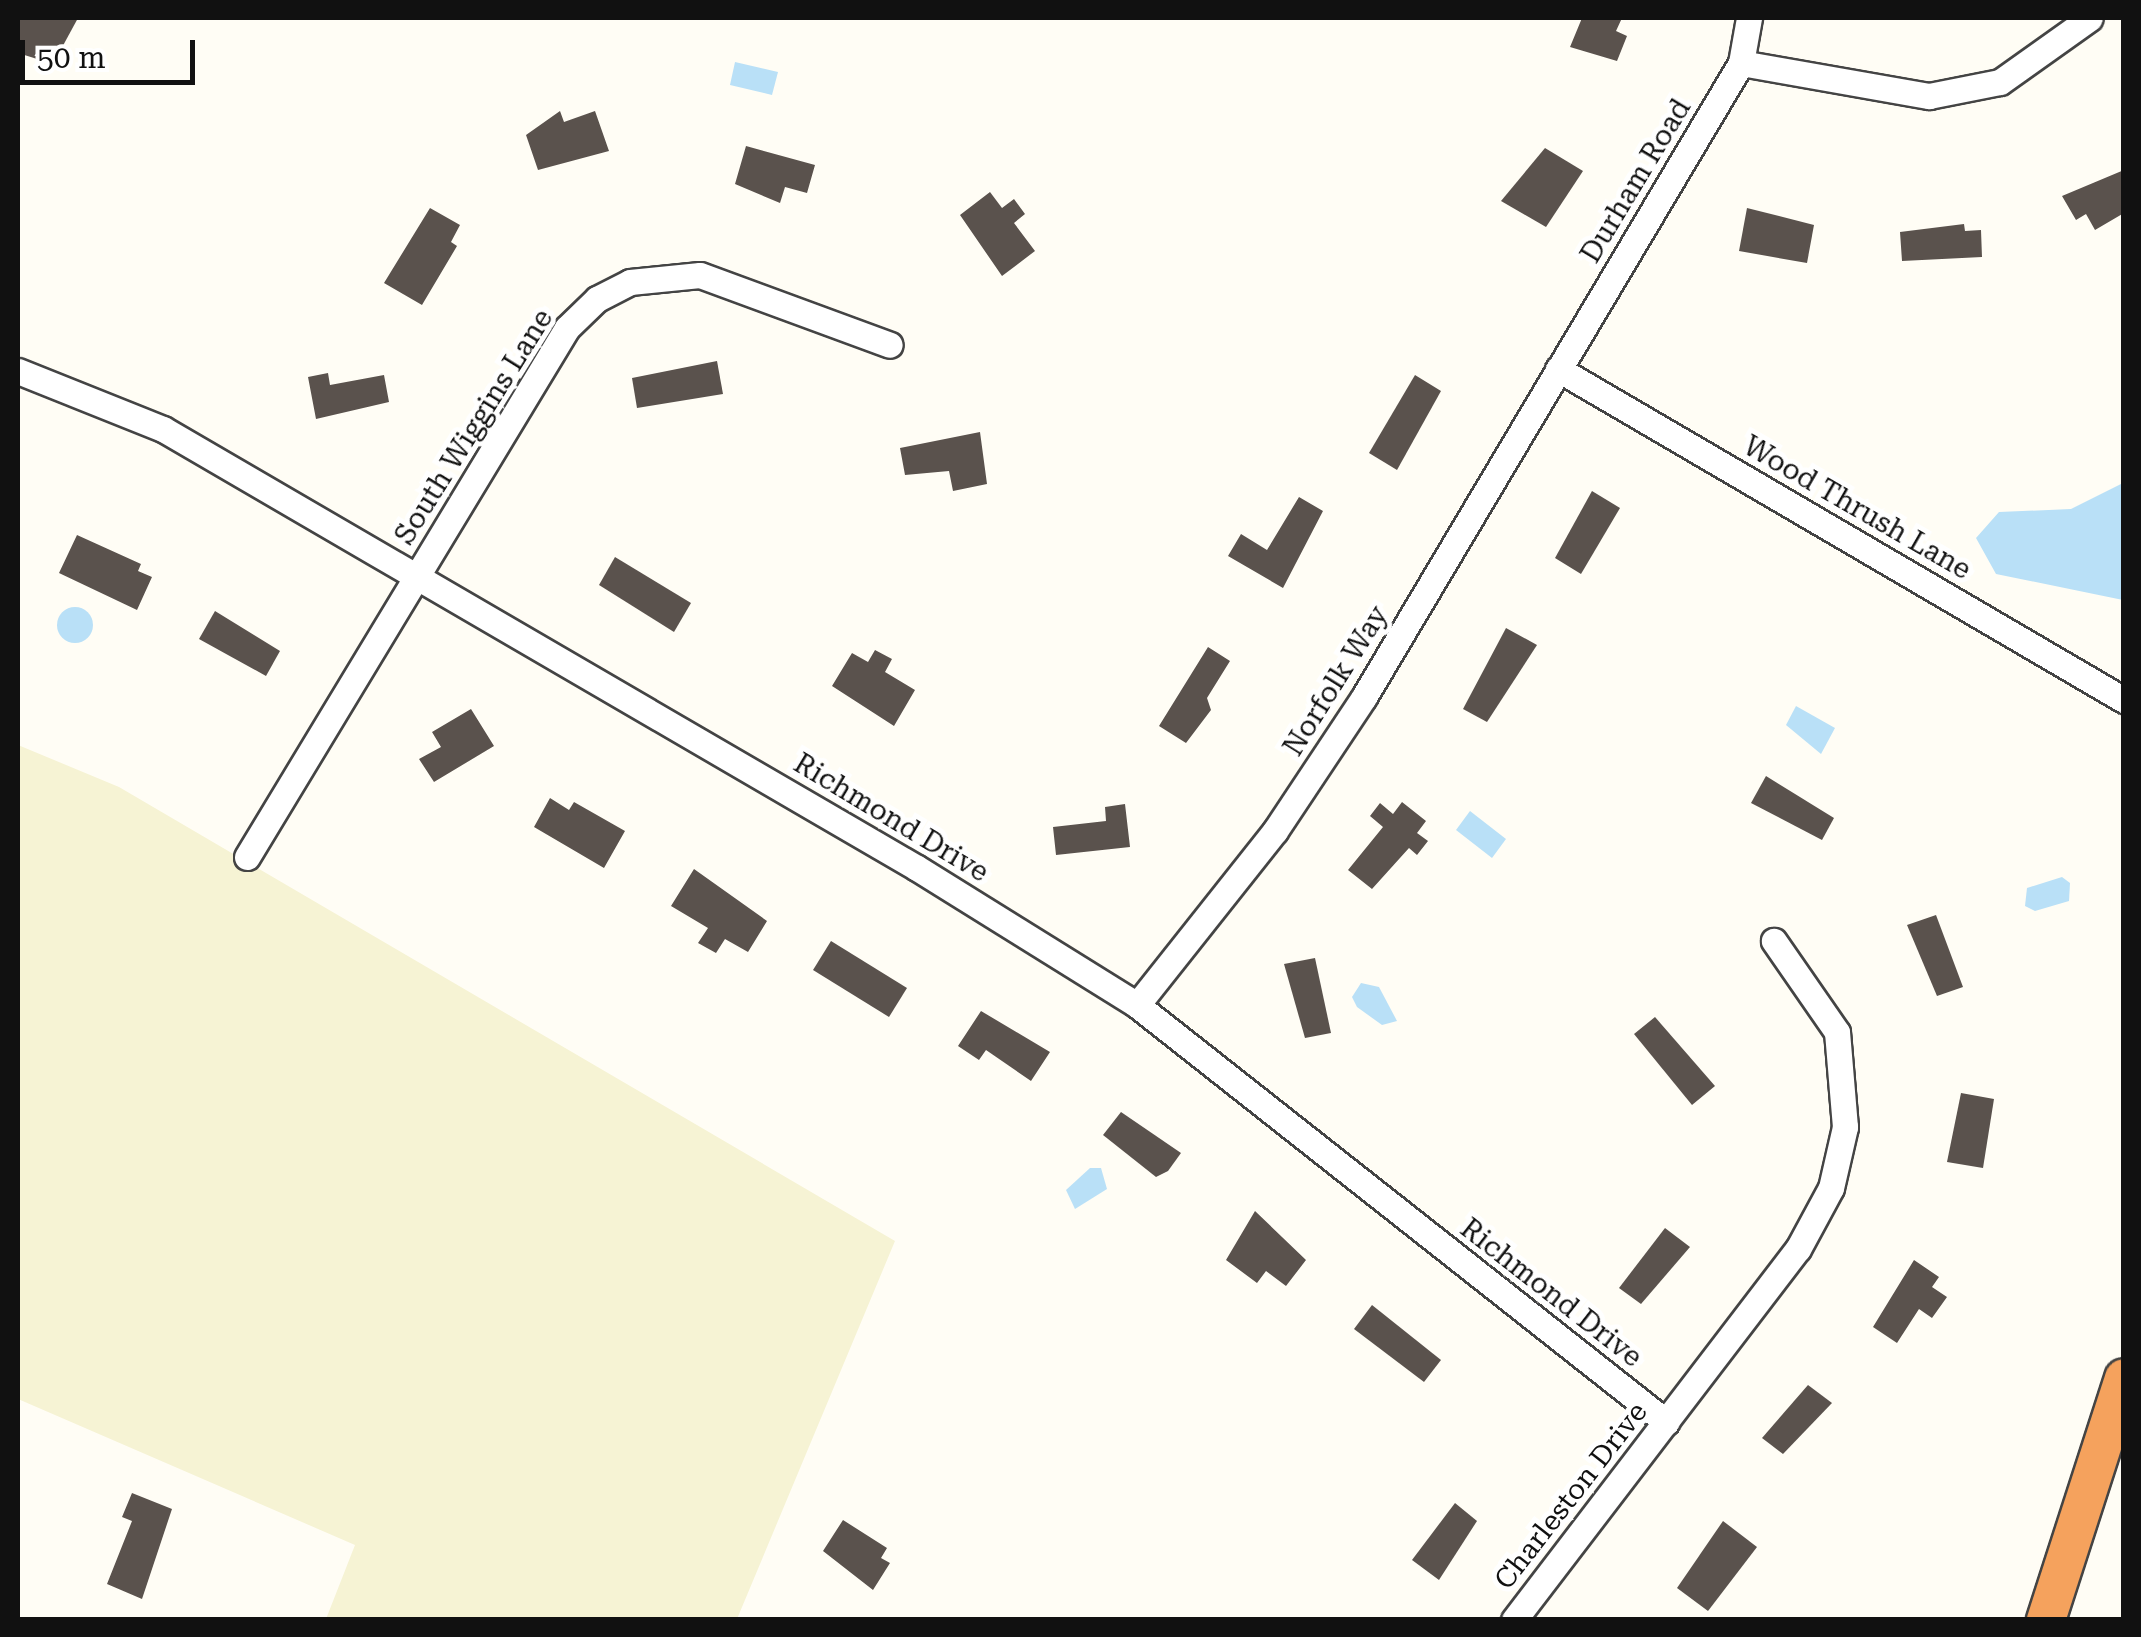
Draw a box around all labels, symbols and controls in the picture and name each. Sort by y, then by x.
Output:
scale bar [25,20,200,82]
text: 50 m [37,40,106,75]
street label: Durham Road [1574,93,1698,269]
street label: South Wiggins Lane [388,303,560,551]
street label: Wood Thrush Lane [1737,429,1977,587]
street label: Norfolk Way [1277,600,1395,762]
street label: Richmond Drive [788,747,994,889]
street label: Richmond Drive [1454,1212,1648,1374]
street label: Charleston Drive [1488,1396,1654,1596]

